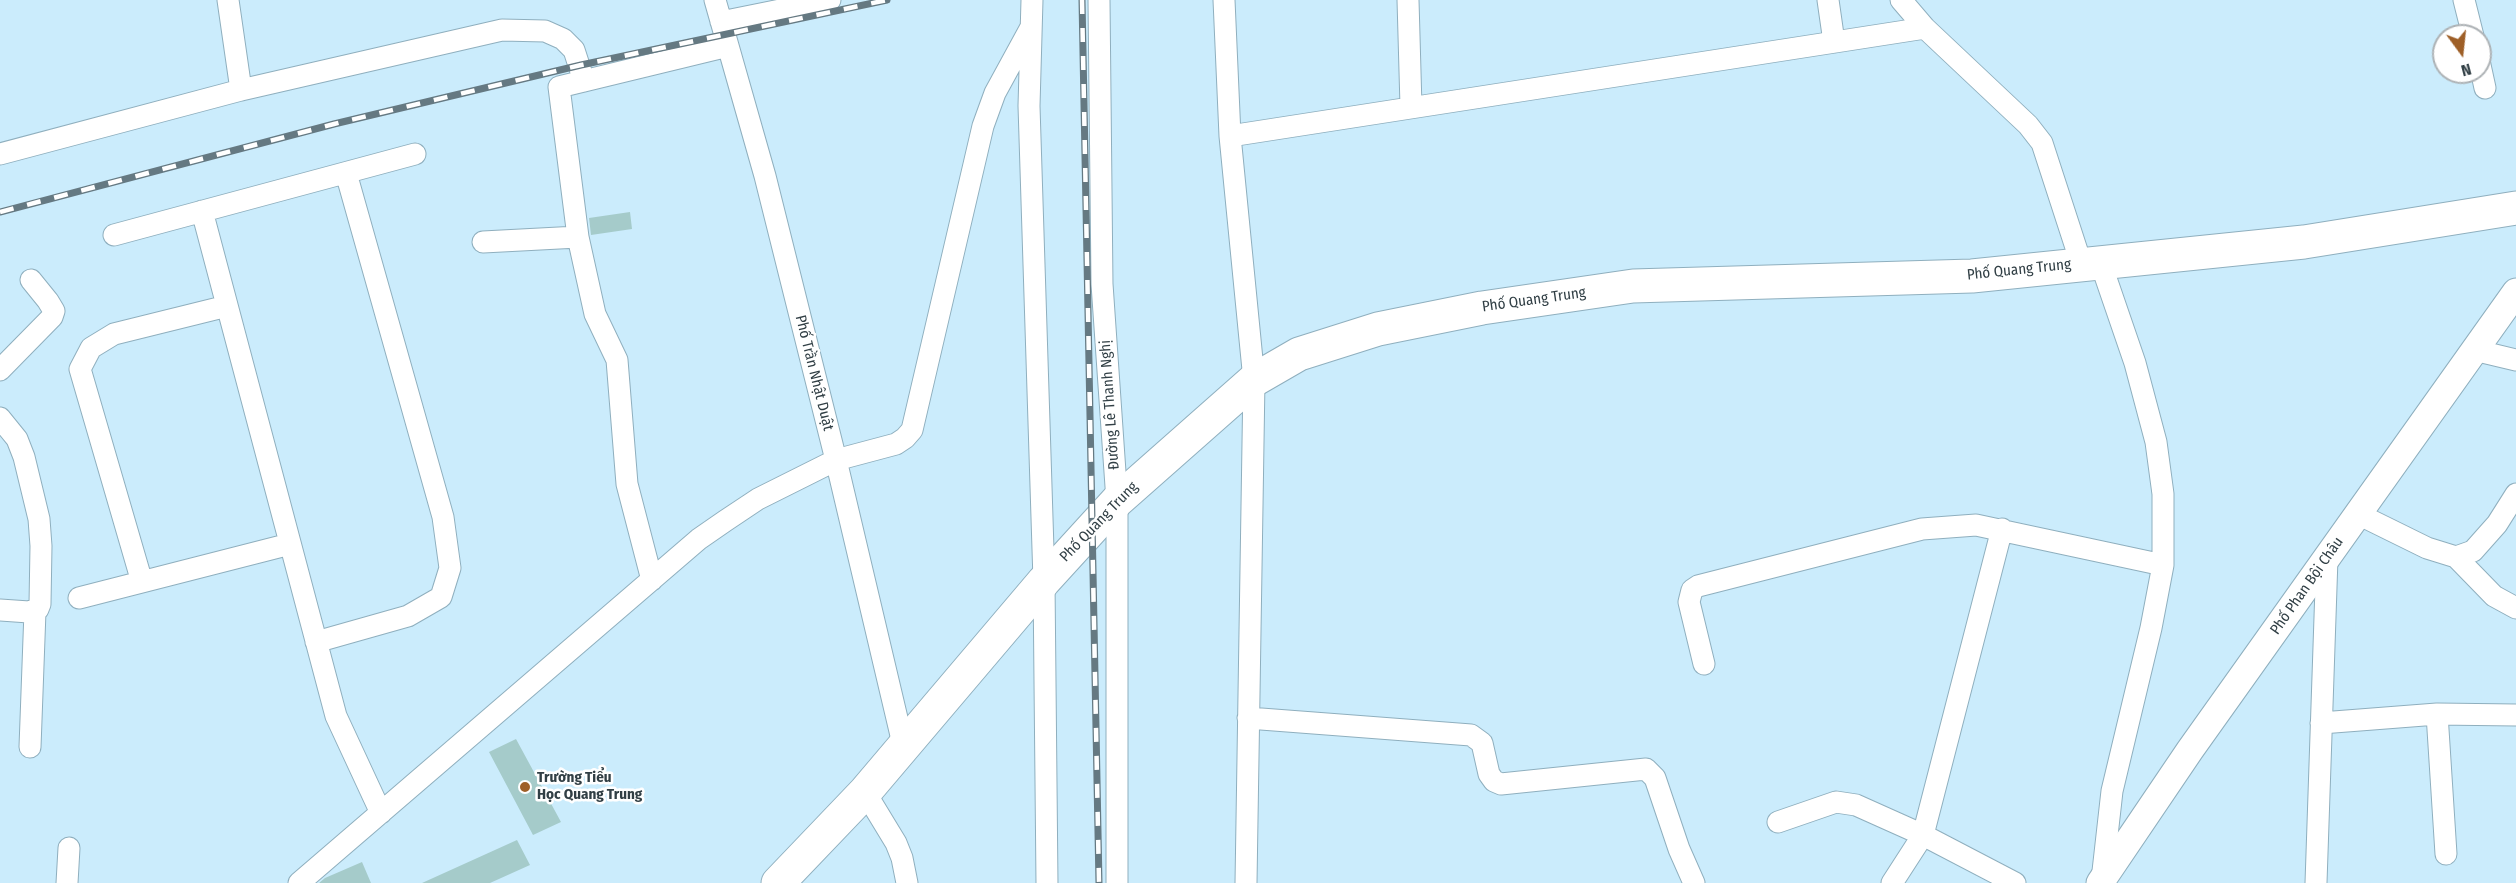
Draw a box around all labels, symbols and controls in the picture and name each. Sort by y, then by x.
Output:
north arrow [2432,24,2492,84]
text: N [2459,60,2473,80]
street label: Phố Quang Trung [1966,256,2072,284]
street label: Phố Quang Trung [1481,284,1587,316]
street label: Phố Trần Nhật Duật [791,313,837,433]
street label: Đường Lê Thanh Nghị [1096,339,1124,471]
street label: Phố Quang Trung [1056,478,1142,566]
street label: Phố Phan Bội Châu [2267,534,2347,638]
place label: Trường Tiểu Học Quang Trung [537,769,642,804]
marker: Trường Tiểu Học Quang Trung [518,780,532,794]

